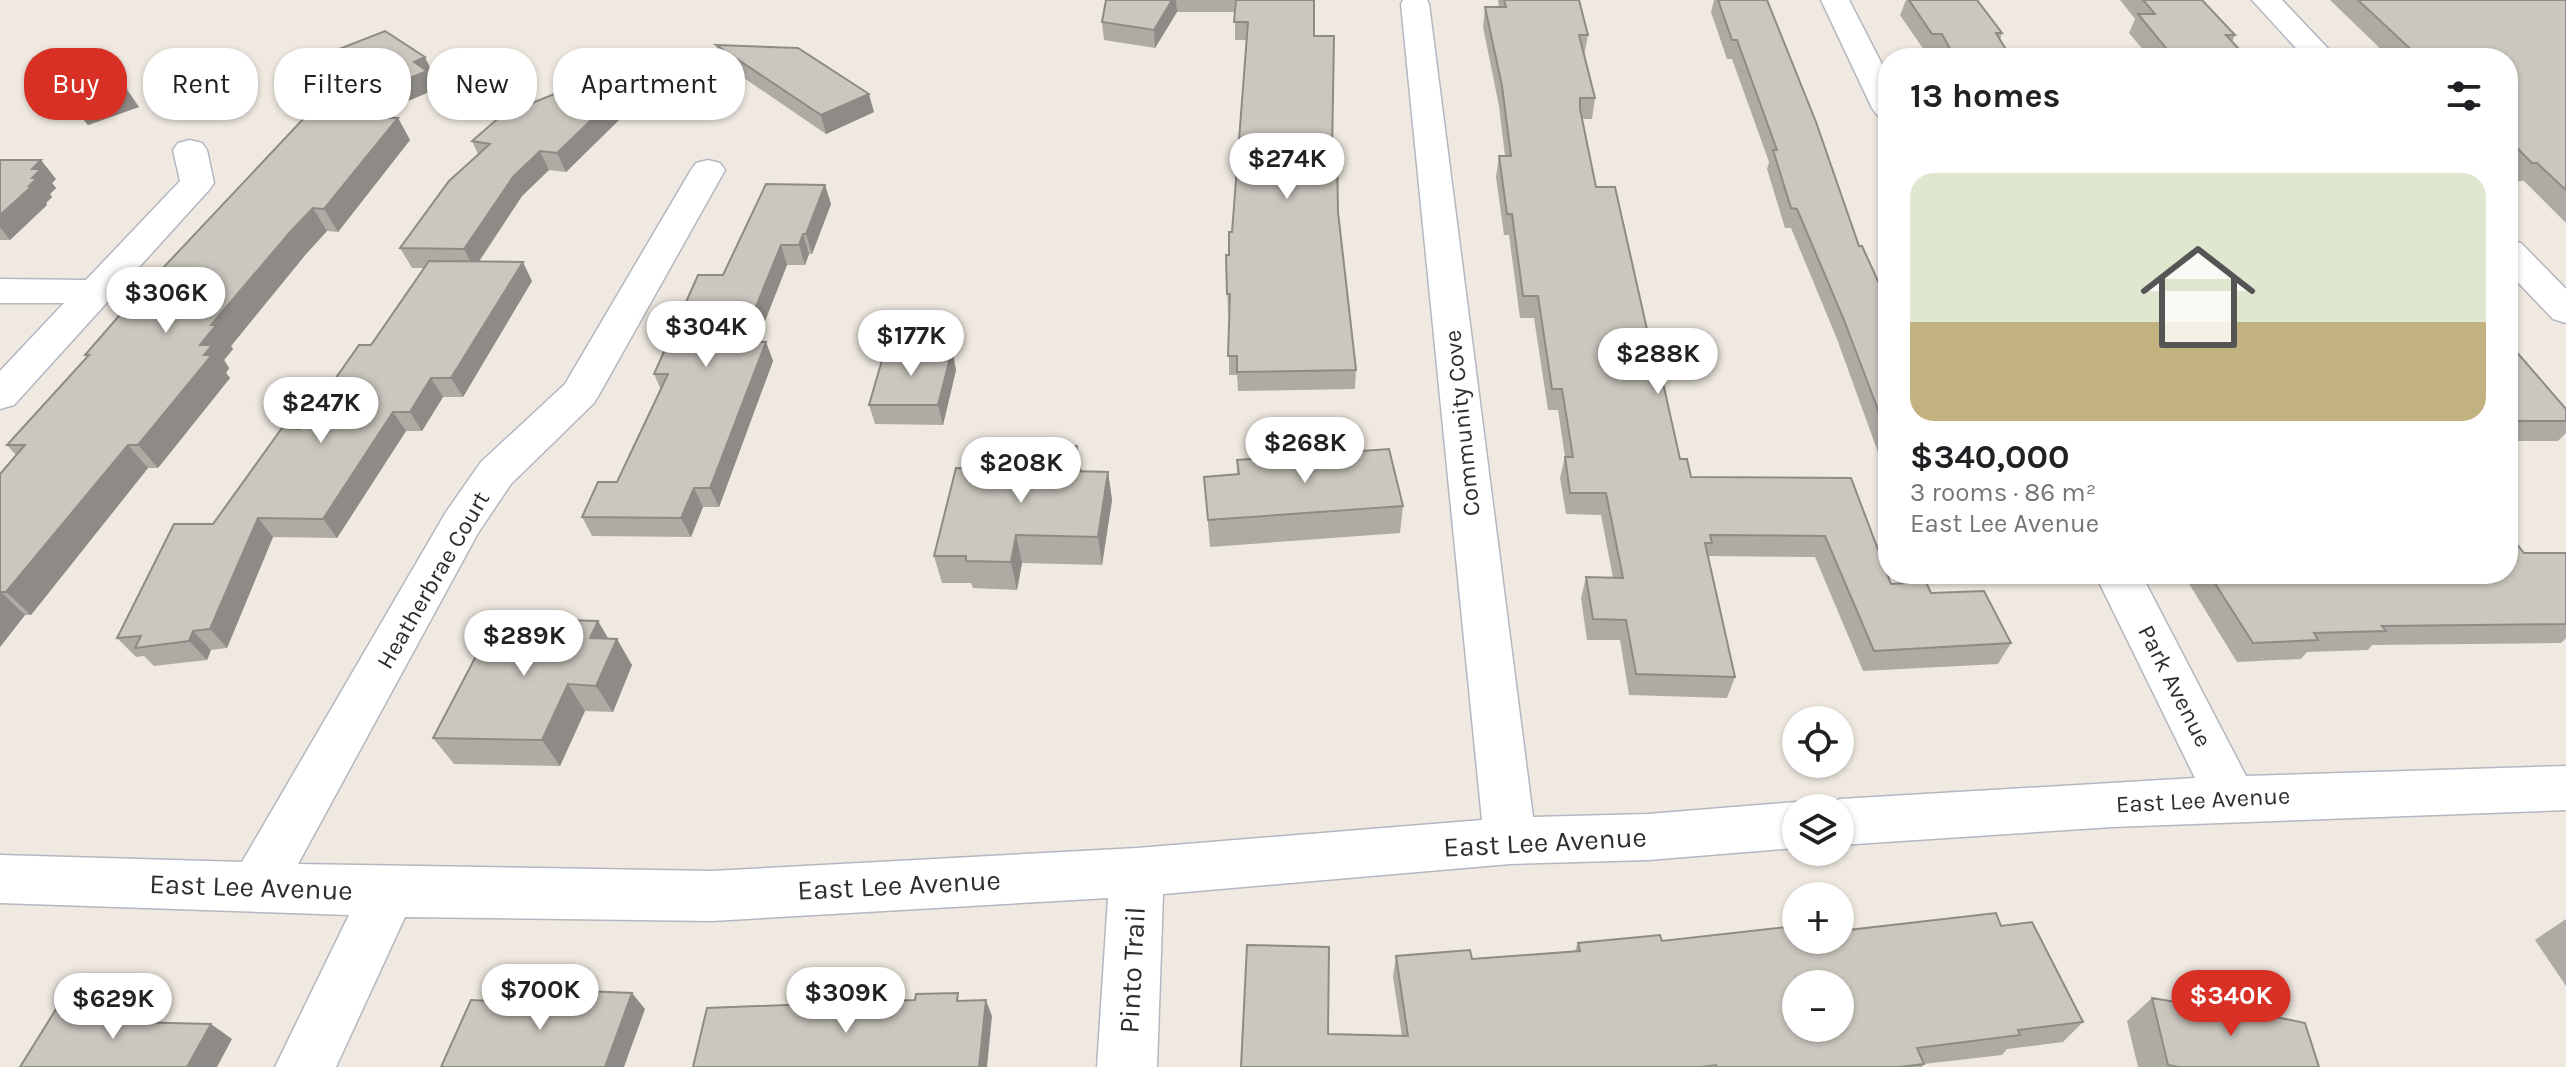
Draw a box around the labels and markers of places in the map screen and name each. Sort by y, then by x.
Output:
pin: $274K [1231,133,1343,201]
pin: $306K [110,267,222,335]
pin: $304K [650,301,762,369]
pin: $177K [855,310,967,378]
pin: $288K [1602,328,1714,396]
pin: $247K [265,377,377,445]
pin: $268K [1249,417,1361,485]
pin: $208K [965,437,1077,505]
pin: $289K [468,610,580,678]
pin: $700K [484,964,596,1032]
pin: $309K [790,967,902,1035]
pin: $340K [2175,970,2287,1038]
pin: $629K [57,973,169,1041]

